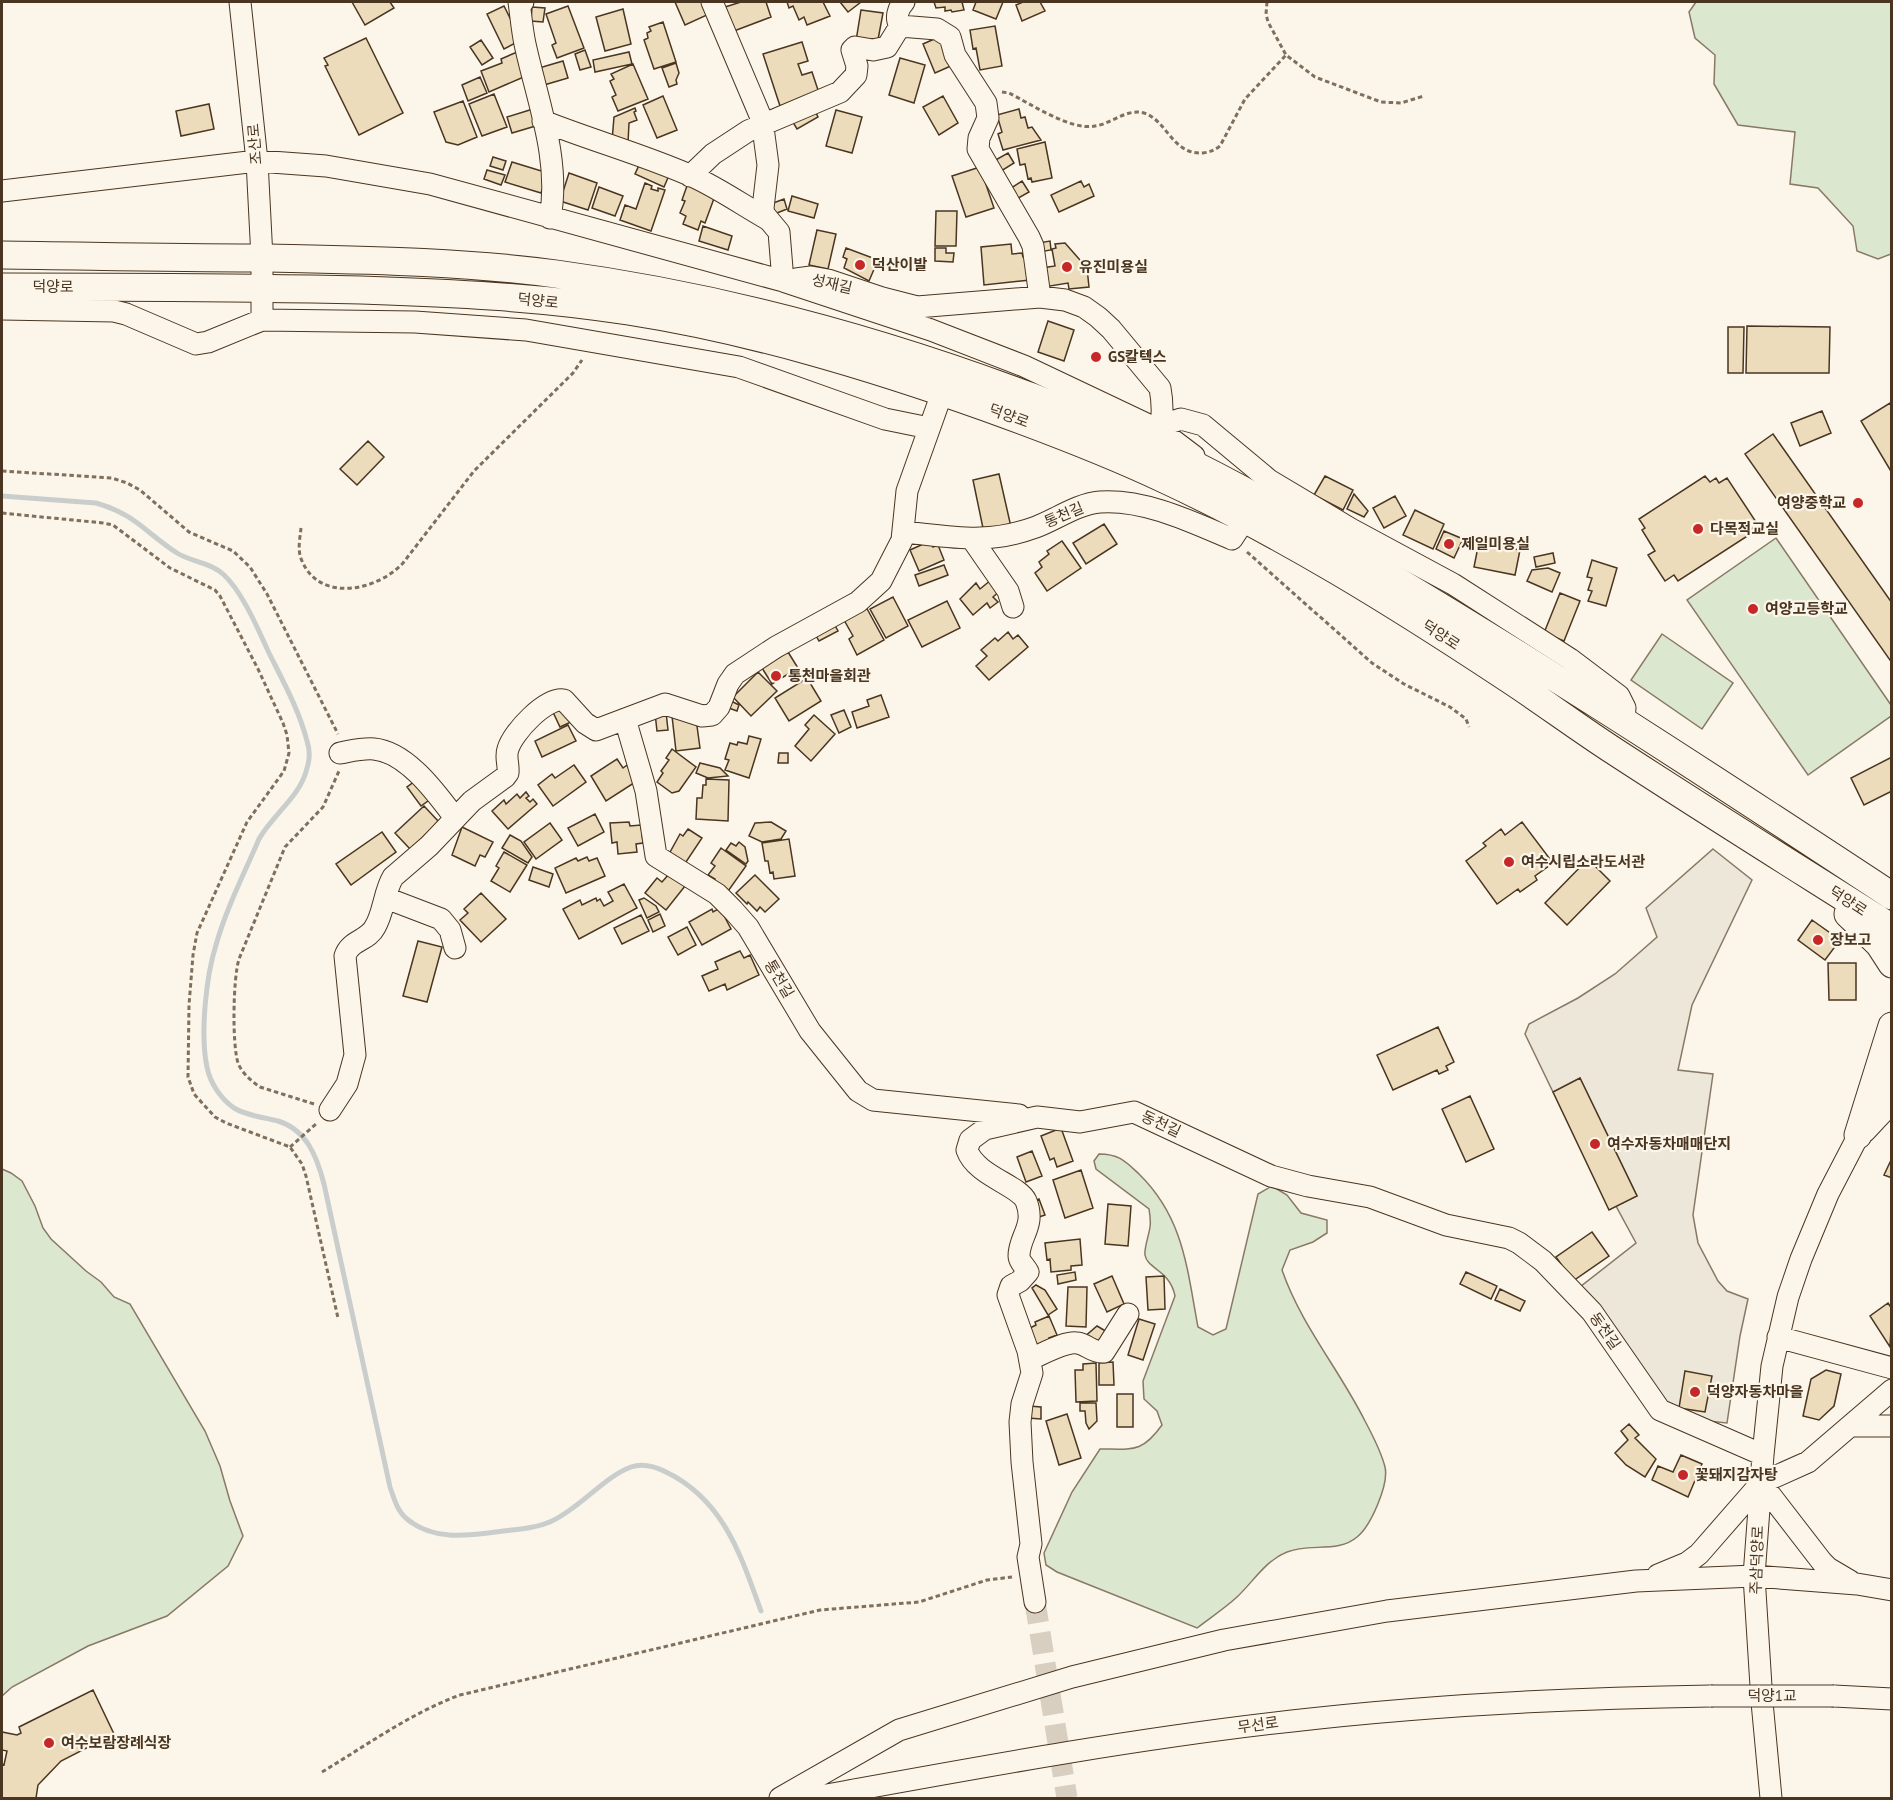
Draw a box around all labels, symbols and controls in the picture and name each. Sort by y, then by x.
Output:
street label: 조산로 [243,123,266,165]
place label: 덕산이발 [872,255,927,274]
place label: 유진미용실 [1079,257,1148,276]
marker: 덕산이발 [853,258,867,272]
marker: 유진미용실 [1060,260,1074,274]
street label: 성재길 [810,270,854,297]
street label: 덕양로 [32,277,74,296]
street label: 덕양로 [516,289,560,312]
place label: GS칼텍스 [1108,347,1167,366]
marker: GS칼텍스 [1089,350,1103,364]
street label: 덕양로 [986,400,1032,432]
place label: 여양중학교 [1777,493,1846,512]
marker: 여양중학교 [1851,496,1865,510]
street label: 통천길 [1041,498,1087,531]
place label: 다목적교실 [1710,519,1779,538]
marker: 다목적교실 [1691,522,1705,536]
place label: 제일미용실 [1461,534,1530,553]
marker: 제일미용실 [1442,537,1456,551]
place label: 여양고등학교 [1765,599,1848,618]
marker: 여양고등학교 [1746,602,1760,616]
street label: 덕양로 [1419,615,1464,654]
place label: 통천마을회관 [788,666,871,685]
marker: 통천마을회관 [769,669,783,683]
place label: 여수시립소라도서관 [1521,852,1645,871]
marker: 여수시립소라도서관 [1502,855,1516,869]
street label: 덕양로 [1826,881,1871,920]
place label: 장보고 [1830,930,1872,949]
marker: 장보고 [1811,933,1825,947]
street label: 통천길 [761,956,798,1001]
street label: 동천길 [1138,1106,1184,1141]
place label: 여수자동차매매단지 [1607,1134,1731,1153]
marker: 여수자동차매매단지 [1588,1137,1602,1151]
street label: 동천길 [1586,1308,1625,1353]
place label: 덕양자동차마을 [1707,1382,1804,1401]
marker: 덕양자동차마을 [1688,1385,1702,1399]
place label: 꽃돼지감자탕 [1695,1465,1778,1484]
marker: 꽃돼지감자탕 [1676,1468,1690,1482]
street label: 주삼덕양로 [1746,1525,1767,1595]
street label: 덕양1교 [1747,1686,1797,1705]
street label: 무선로 [1236,1712,1280,1737]
place label: 여수보람장례식장 [61,1733,172,1752]
marker: 여수보람장례식장 [42,1736,56,1750]

